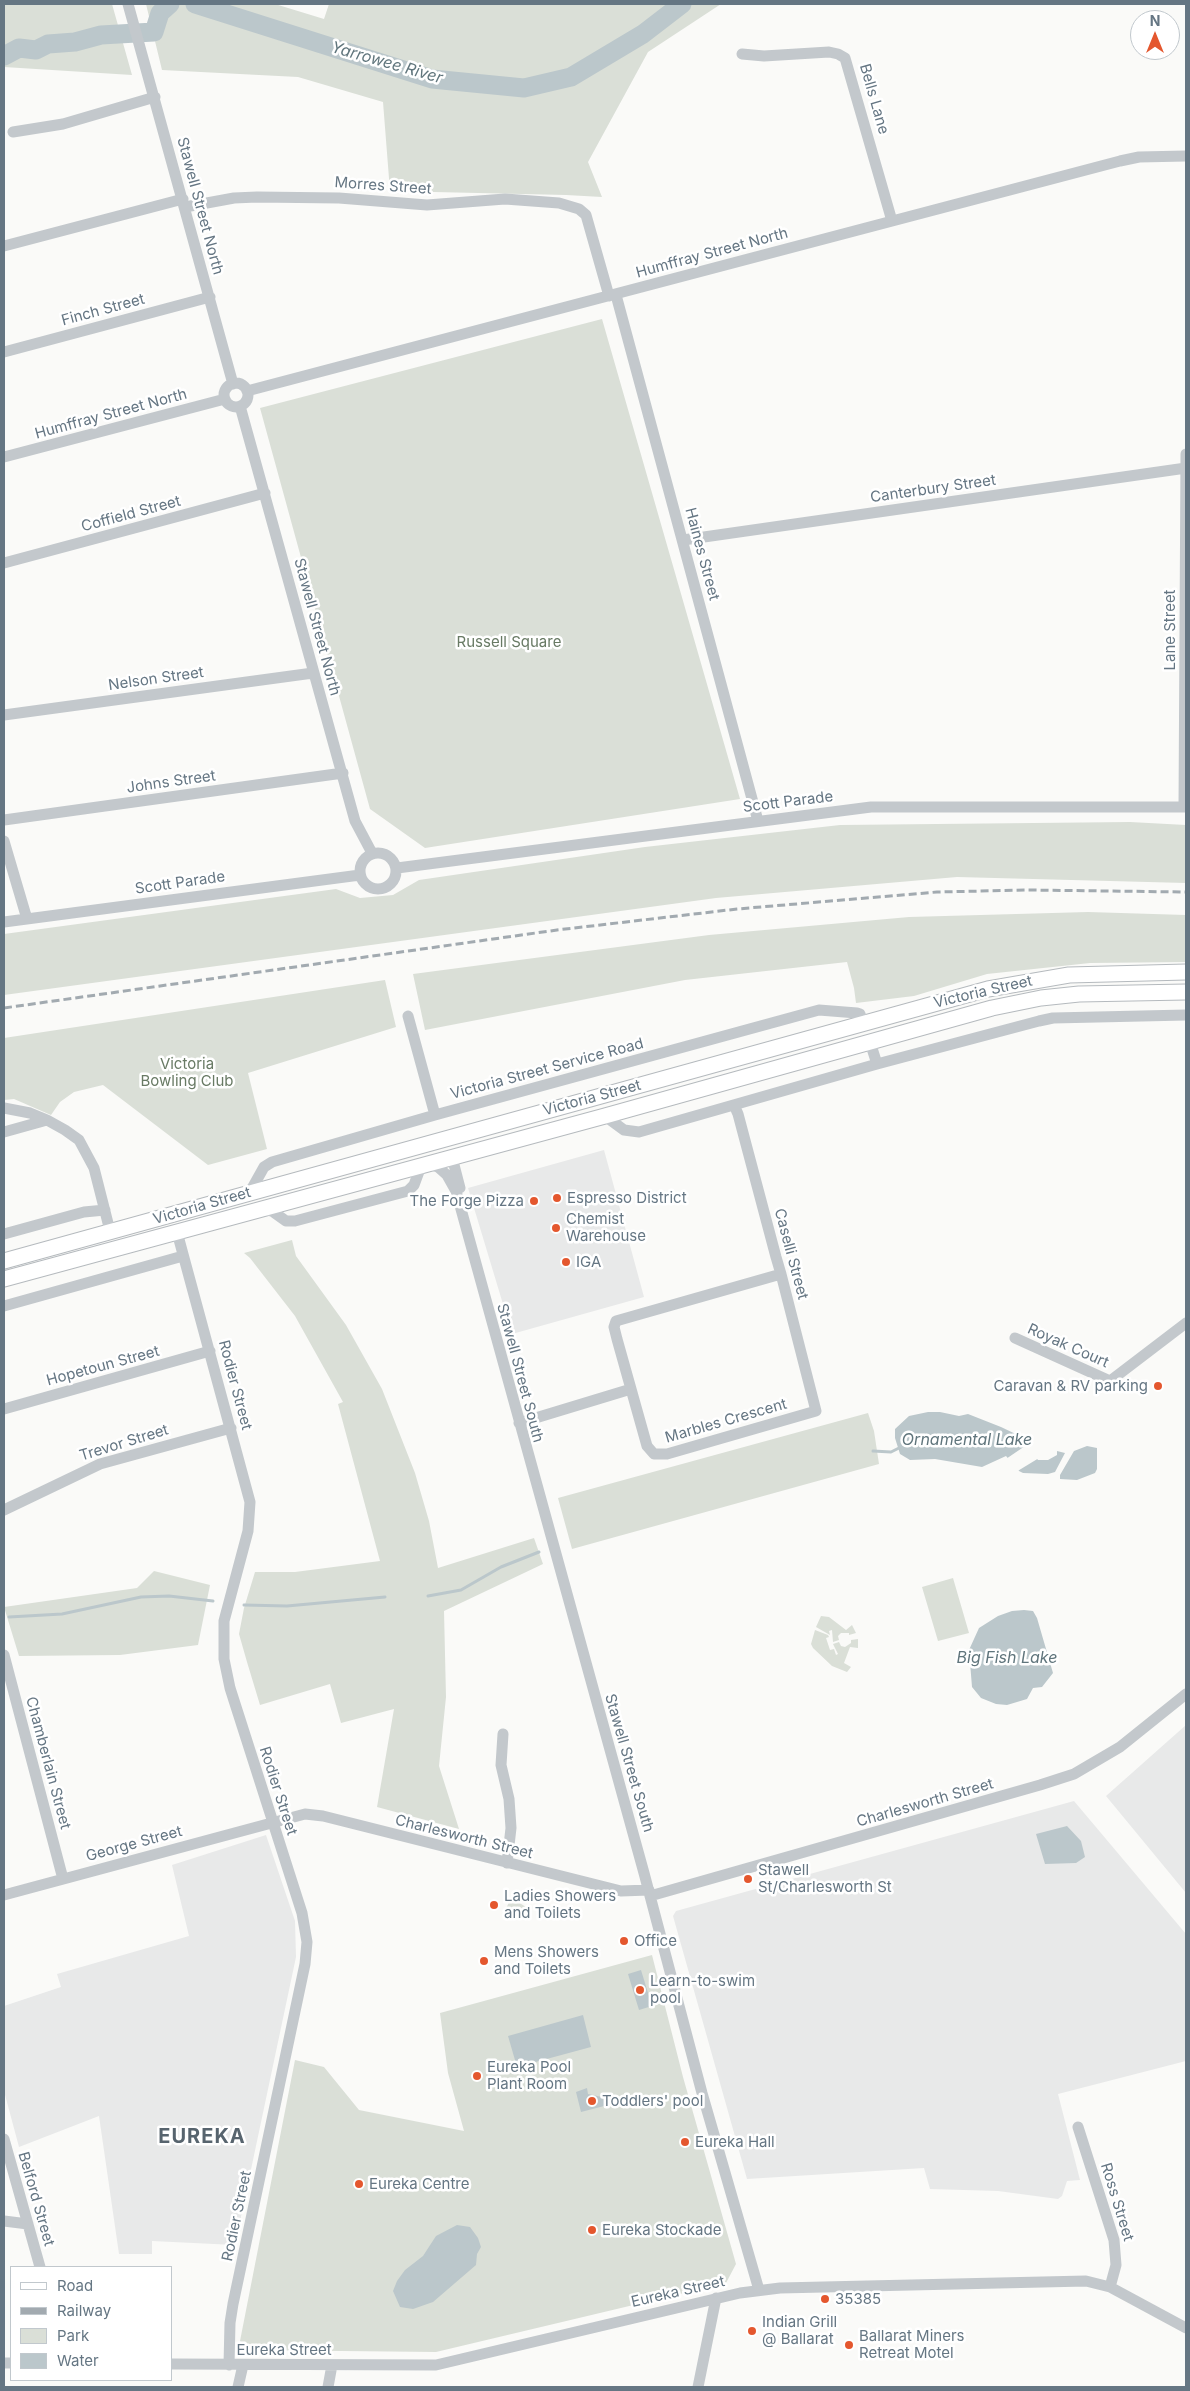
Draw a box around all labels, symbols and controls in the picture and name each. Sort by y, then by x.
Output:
north arrow [1130,10,1180,60]
text: N [1150,12,1160,29]
water label: Yarrowee River [329,38,445,88]
street label: Bells Lane [855,62,893,136]
street label: Stawell Street North [173,135,227,277]
street label: Morres Street [334,174,432,198]
street label: Humffray Street North [634,224,790,282]
street label: Finch Street [59,290,147,330]
street label: Humffray Street North [33,385,189,443]
street label: Canterbury Street [869,471,997,507]
street label: Coffield Street [79,492,183,536]
street label: Haines Street [681,506,723,602]
street label: Stawell Street North [290,556,344,698]
street label: Lane Street [1161,589,1179,671]
park label: Russell Square [457,633,561,651]
street label: Nelson Street [107,663,205,695]
street label: Johns Street [125,767,217,797]
street label: Scott Parade [742,788,834,816]
street label: Scott Parade [134,868,226,898]
street label: Victoria Street [932,972,1034,1012]
street label: Victoria Street Service Road [449,1035,645,1103]
park label: Victoria Bowling Club [140,1055,234,1090]
street label: Victoria Street [541,1076,643,1120]
street label: Victoria Street [151,1183,253,1229]
place label: Espresso District [567,1189,687,1207]
place label: The Forge Pizza [409,1192,524,1210]
marker: Espresso District [551,1192,563,1204]
marker: The Forge Pizza [528,1195,540,1207]
street label: Caselli Street [770,1207,812,1301]
place label: Chemist Warehouse [566,1210,646,1245]
marker: Chemist Warehouse [550,1222,562,1234]
place label: IGA [576,1253,601,1271]
marker: IGA [560,1256,572,1268]
street label: Stawell Street South [493,1302,547,1444]
street label: Royak Court [1025,1320,1111,1372]
street label: Rodier Street [214,1338,256,1432]
street label: Hopetoun Street [45,1342,161,1390]
place label: Caravan & RV parking [993,1377,1148,1395]
marker: Caravan & RV parking [1152,1380,1164,1392]
street label: Marbles Crescent [663,1395,789,1447]
street label: Trevor Street [77,1421,171,1465]
water label: Ornamental Lake [902,1430,1032,1450]
water label: Big Fish Lake [957,1648,1057,1668]
street label: Stawell Street South [601,1692,657,1834]
street label: Chamberlain Street [22,1695,74,1831]
street label: Rodier Street [255,1744,301,1838]
street label: Charlesworth Street [854,1775,996,1831]
street label: Charlesworth Street [393,1811,535,1863]
street label: George Street [84,1823,184,1865]
place label: Stawell St/Charlesworth St [758,1861,892,1896]
marker: Stawell St/Charlesworth St [742,1873,754,1885]
place label: Ladies Showers and Toilets [504,1887,616,1922]
marker: Ladies Showers and Toilets [488,1899,500,1911]
place label: Office [634,1932,677,1950]
marker: Office [618,1935,630,1947]
place label: Mens Showers and Toilets [494,1943,599,1978]
marker: Mens Showers and Toilets [478,1955,490,1967]
place label: Learn-to-swim pool [650,1972,755,2007]
marker: Learn-to-swim pool [634,1984,646,1996]
place label: Eureka Pool Plant Room [487,2058,571,2093]
marker: Eureka Pool Plant Room [471,2070,483,2082]
place label: Toddlers' pool [602,2092,703,2110]
marker: Toddlers' pool [586,2095,598,2107]
district label: EUREKA [158,2125,246,2149]
place label: Eureka Hall [695,2133,775,2151]
marker: Eureka Hall [679,2136,691,2148]
street label: Belford Street [14,2150,58,2248]
street label: Ross Street [1097,2161,1137,2243]
street label: Rodier Street [219,2169,255,2263]
place label: Eureka Centre [369,2175,470,2193]
marker: Eureka Centre [353,2178,365,2190]
place label: Eureka Stockade [602,2221,721,2239]
marker: Eureka Stockade [586,2224,598,2236]
legend [10,2266,172,2381]
street label: Eureka Street [630,2273,726,2311]
text: Road [57,2276,93,2295]
place label: 35385 [835,2290,881,2308]
marker: 35385 [819,2293,831,2305]
text: Railway [57,2301,111,2320]
place label: Indian Grill @ Ballarat [762,2313,837,2348]
marker: Indian Grill @ Ballarat [746,2325,758,2337]
text: Park [57,2326,89,2345]
place label: Ballarat Miners Retreat Motel [859,2327,964,2362]
marker: Ballarat Miners Retreat Motel [843,2339,855,2351]
street label: Eureka Street [236,2341,332,2359]
text: Water [57,2351,99,2370]

